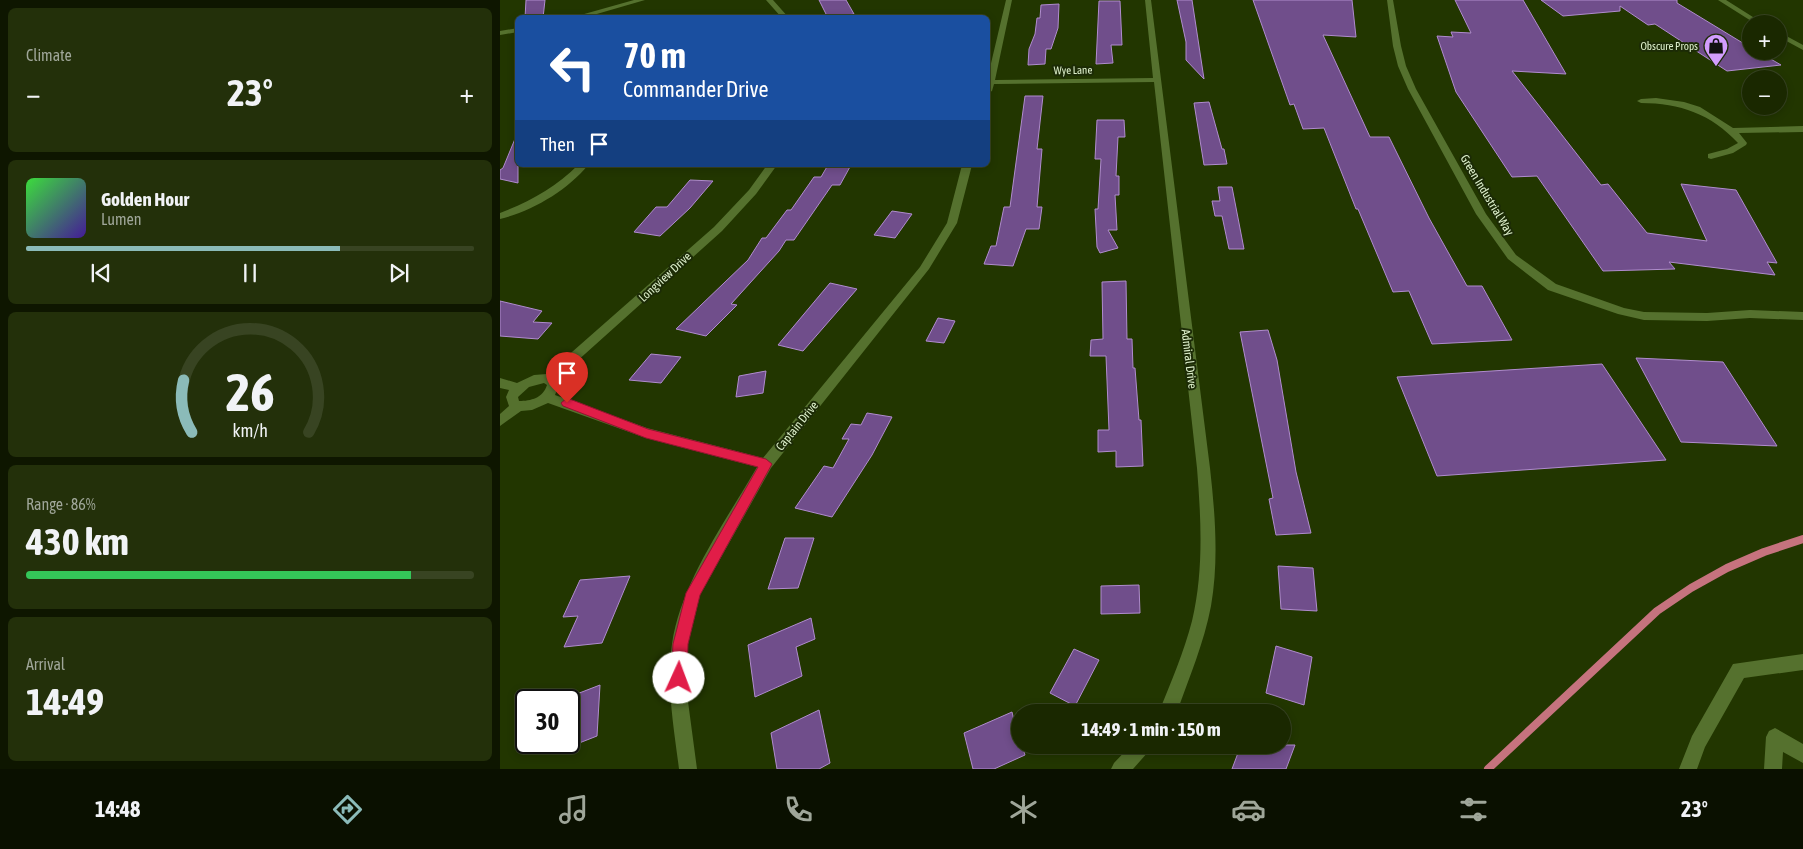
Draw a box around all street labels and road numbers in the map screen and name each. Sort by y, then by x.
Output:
street label: Wye Lane [1054,64,1092,76]
street label: Green Industrial Way [1457,152,1517,238]
street label: Longview Drive [636,249,694,305]
street label: Admiral Drive [1178,328,1200,390]
street label: Captain Drive [773,399,821,453]

